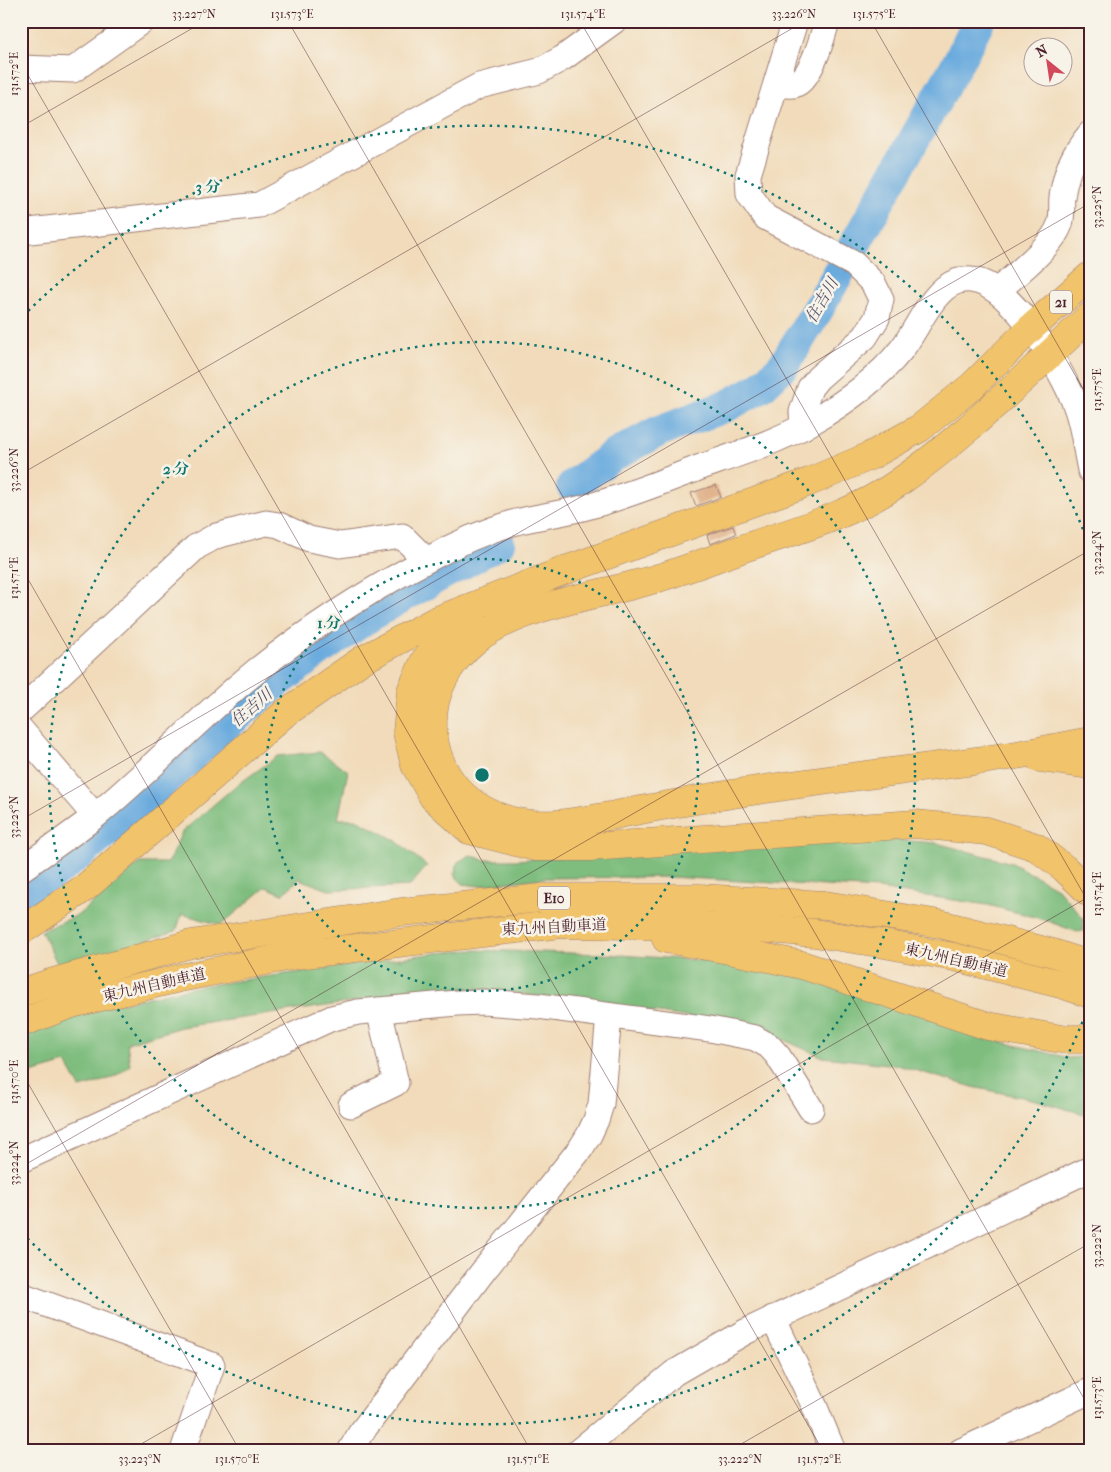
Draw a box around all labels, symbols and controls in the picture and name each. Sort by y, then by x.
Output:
text: 33.227°N [172,7,216,21]
text: 131.573°E [271,7,313,21]
text: 131.574°E [561,7,605,21]
text: 33.226°N [772,7,816,21]
text: 131.575°E [852,7,896,21]
north arrow [1024,38,1074,88]
text: N [1033,41,1051,61]
text: 131.572°E [7,52,21,96]
text: 3 分 [196,178,220,196]
text: 33.225°N [1090,185,1104,229]
water label: 住吉川 [801,273,843,326]
road number: 21 [1050,290,1072,314]
text: 131.575°E [1090,368,1104,412]
text: 33.226°N [7,448,21,492]
text: 2 分 [163,460,189,478]
text: 33.224°N [1090,530,1104,576]
text: 131.571°E [7,557,21,599]
text: 1 分 [317,614,341,632]
water label: 住吉川 [227,683,277,730]
centre of rings [473,766,491,784]
text: 33.225°N [7,795,21,839]
text: 131.574°E [1090,872,1104,916]
road number: E10 [538,886,570,910]
street label: 東九州自動車道 [501,915,607,939]
street label: 東九州自動車道 [903,939,1009,981]
street label: 東九州自動車道 [101,964,207,1006]
text: 131.570°E [7,1060,21,1104]
text: 33.224°N [7,1140,21,1186]
text: 33.222°N [1090,1224,1104,1268]
text: 131.573°E [1090,1377,1104,1419]
text: 33.223°N [119,1452,161,1466]
text: 131.570°E [215,1452,259,1466]
text: 131.571°E [507,1452,549,1466]
text: 33.222°N [718,1452,762,1466]
text: 131.572°E [797,1452,841,1466]

